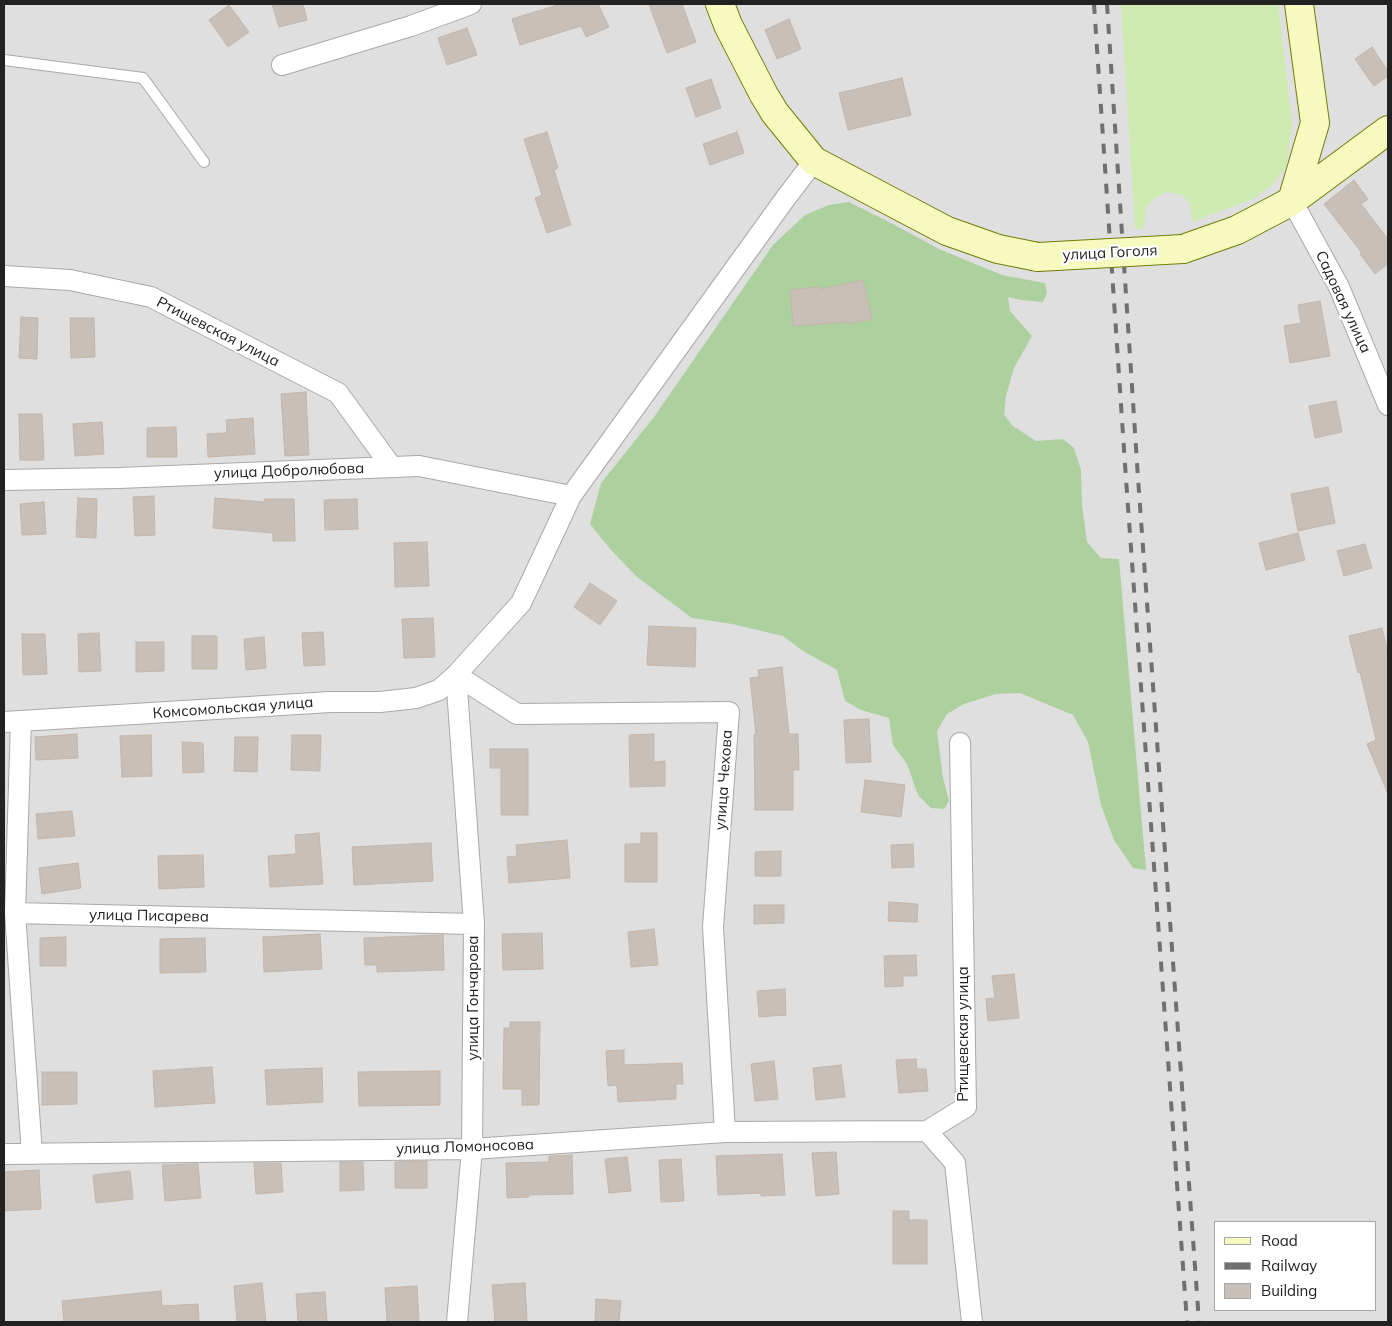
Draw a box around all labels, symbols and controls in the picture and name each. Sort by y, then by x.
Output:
street label: улица Гоголя [1062,242,1158,264]
street label: Садовая улица [1311,248,1375,356]
street label: Ртищевская улица [154,293,282,371]
street label: улица Добролюбова [214,459,364,483]
street label: Комсомольская улица [152,693,314,723]
street label: улица Чехова [712,729,736,831]
street label: улица Писарева [89,906,209,926]
street label: улица Гончарова [464,936,482,1060]
street label: Ртищевская улица [954,966,972,1102]
street label: улица Ломоносова [396,1136,534,1158]
legend [1214,1221,1377,1311]
text: Road [1261,1231,1298,1250]
text: Railway [1261,1256,1317,1275]
text: Building [1261,1281,1317,1300]

